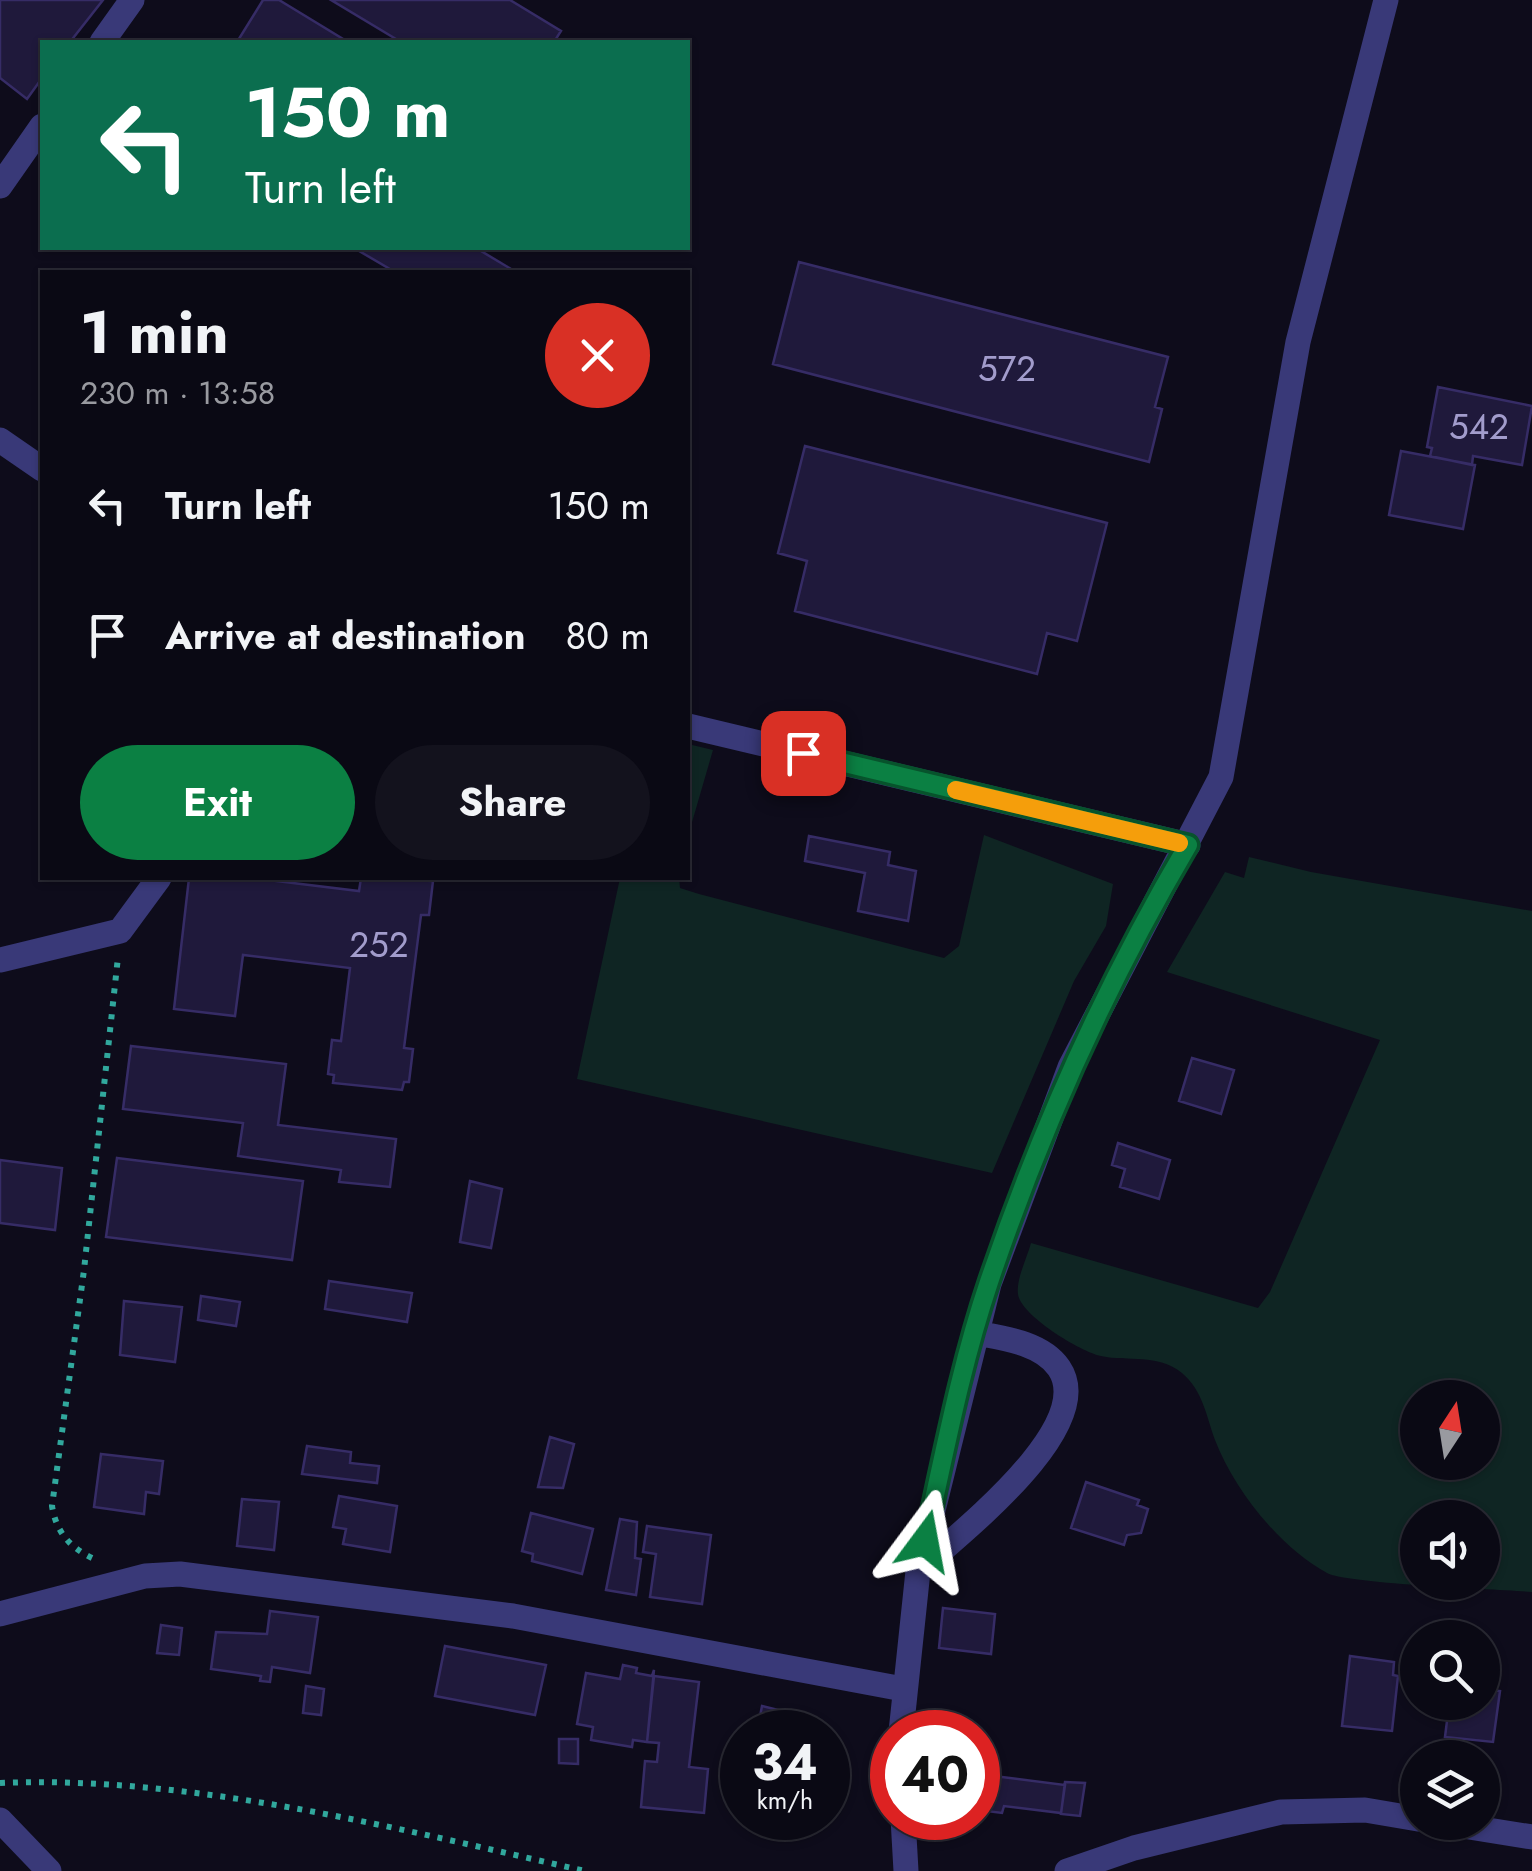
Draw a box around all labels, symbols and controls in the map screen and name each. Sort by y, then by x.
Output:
text: 150 m [245,62,451,163]
icon: left [80,80,210,210]
text: Turn left [245,155,396,220]
text: 1 min [80,289,229,376]
button: close [545,303,650,408]
house number: 572 [978,344,1036,394]
text: 230 m · 13:58 [80,370,275,416]
house number: 542 [1449,402,1509,452]
icon: left [80,478,135,533]
text: Turn left [165,478,311,533]
text: 150 m [548,478,650,533]
icon: arrive [80,608,135,663]
text: Arrive at destination [165,608,526,663]
text: 80 m [565,608,650,663]
pin [761,711,846,796]
icon: arrive [776,726,831,781]
button: Exit [80,745,355,860]
button: Share [375,745,650,860]
house number: 252 [349,920,409,970]
north arrow [1400,1380,1500,1480]
map controls [1400,1380,1500,1840]
position arrow [873,1489,977,1593]
button: sound [1400,1500,1500,1600]
button: search [1400,1620,1500,1720]
speed limit sign: 40 [870,1710,1000,1840]
text: 34 [752,1726,818,1799]
button: layers [1400,1740,1500,1840]
text: km/h [757,1782,813,1818]

